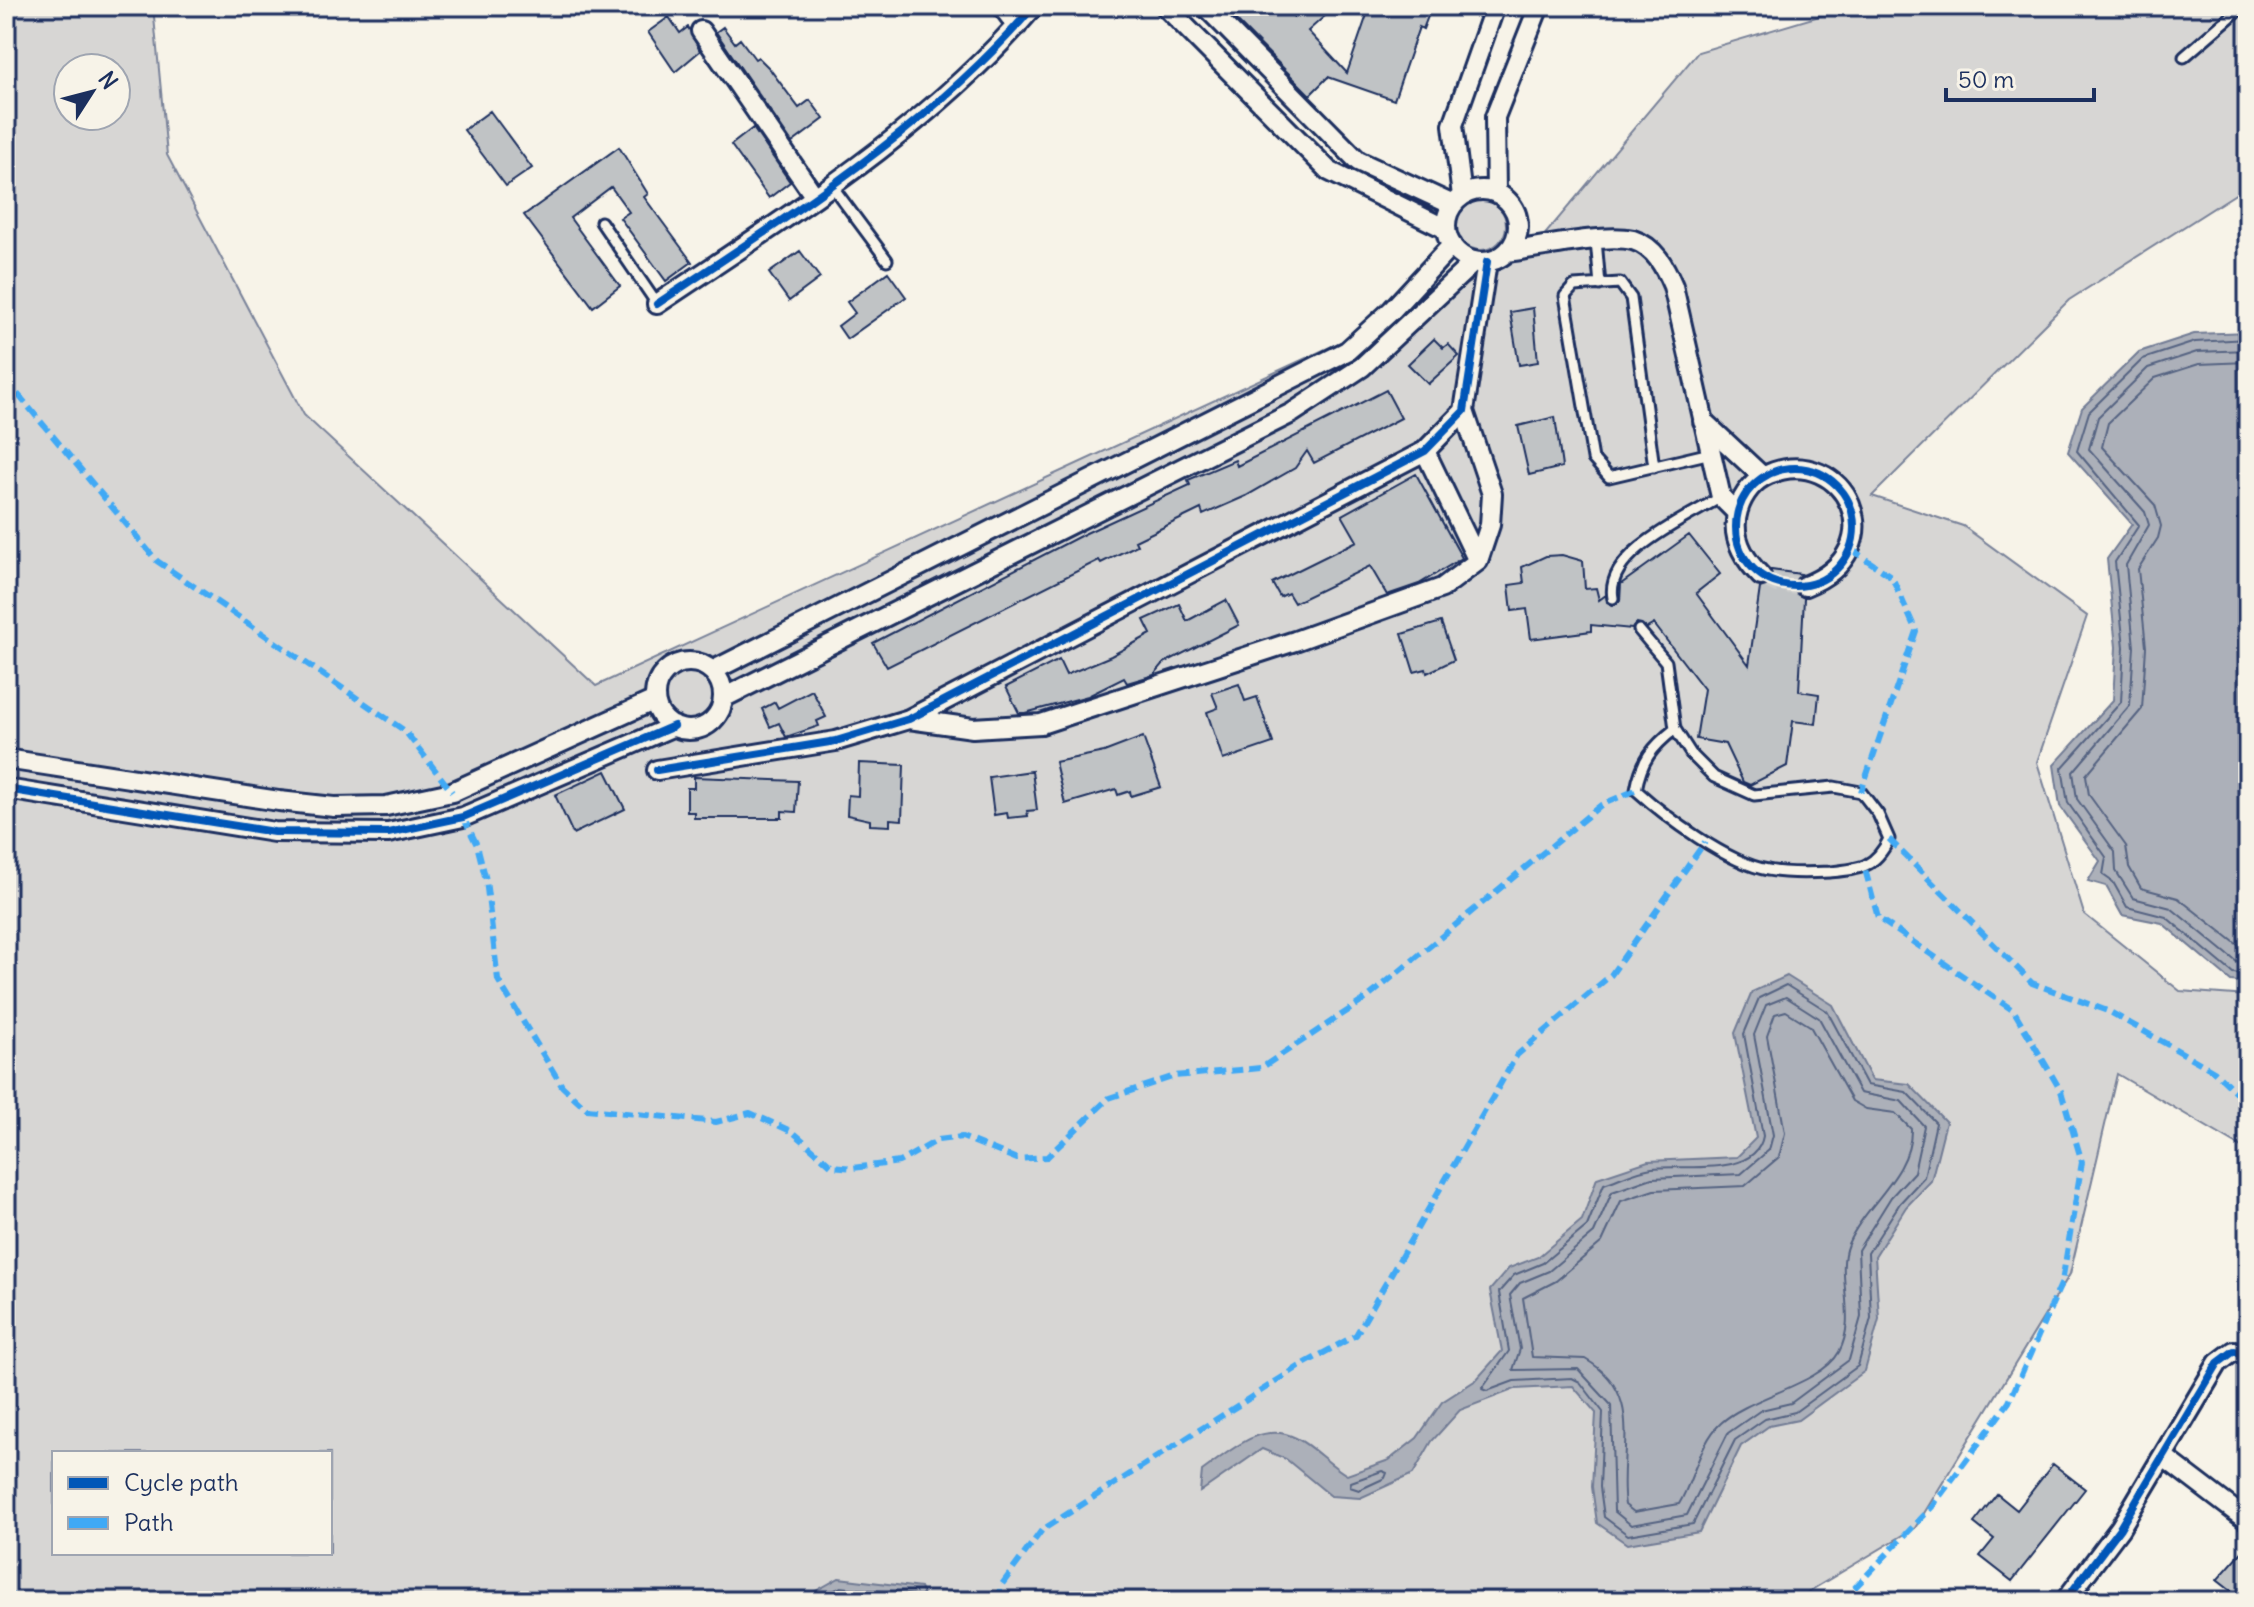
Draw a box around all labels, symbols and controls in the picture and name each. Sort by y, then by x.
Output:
north arrow [52,52,132,132]
scale bar [1946,52,2094,102]
text: 50 m [1958,64,2014,94]
text: N [92,66,124,95]
legend [52,1451,332,1555]
text: Cycle path [124,1467,239,1497]
text: Path [124,1507,174,1537]

